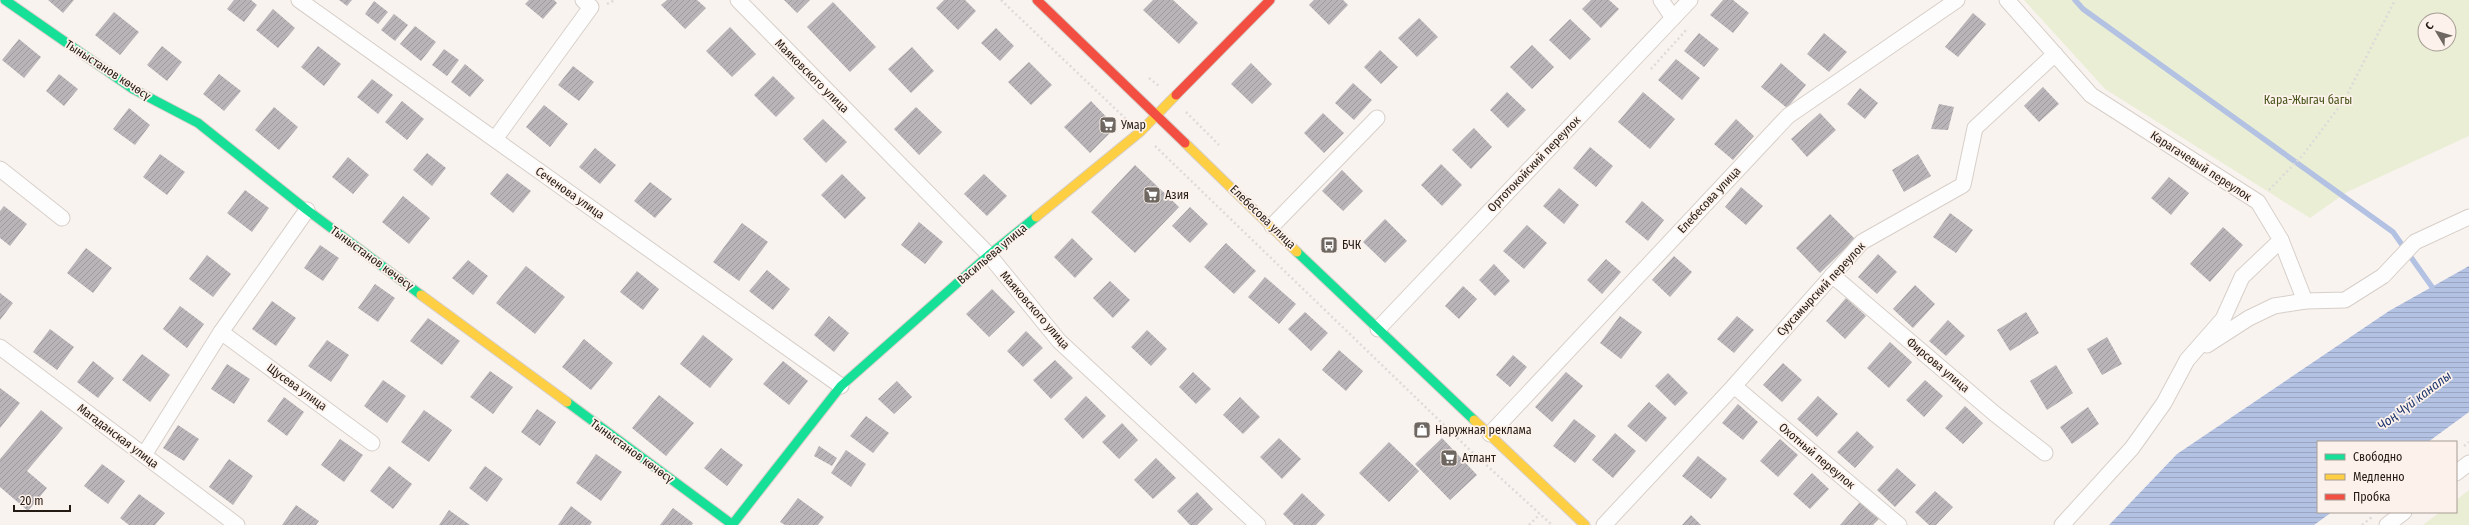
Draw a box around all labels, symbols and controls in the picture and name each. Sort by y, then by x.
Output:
north arrow [2417,12,2457,52]
text: С [2423,20,2437,32]
street label: Маяковского улица [772,36,852,116]
street label: Тыныстанов көчөсү [63,37,154,103]
park label: Кара-Жыгач багы [2264,93,2352,107]
street label: Ортотокойский переулок [1485,113,1584,215]
supermarket icon: Умар [1098,115,1118,135]
place label: Умар [1120,118,1146,132]
street label: Карагачевый переулок [2148,128,2254,204]
street label: Сеченова улица [533,164,607,222]
street label: Елебесова улица [1675,164,1743,236]
street label: Елебесова улица [1227,182,1299,252]
supermarket icon: Азия [1142,185,1162,205]
place label: Азия [1165,188,1189,202]
street label: Васильева улица [954,221,1030,287]
street label: Тыныстанов көчөсү [328,223,417,293]
bus stop icon: БЧК [1319,235,1339,255]
place label: БЧК [1342,238,1362,252]
street label: Суусамырский переулок [1774,239,1868,339]
street label: Маяковского улица [997,268,1073,352]
street label: Фирсова улица [1904,335,1972,395]
street label: Щусева улица [264,361,330,414]
water label: Чоң Чүй каналы [2375,368,2454,433]
street label: Магаданская улица [75,401,161,471]
street label: Тыныстанов көчөсү [588,416,677,486]
shop icon: Наружная реклама [1412,420,1432,440]
street label: Охотный переулок [1776,420,1858,492]
place label: Наружная реклама [1435,423,1532,437]
legend [2317,441,2457,513]
supermarket icon: Атлант [1439,448,1459,468]
text: Свободно [2353,450,2402,464]
place label: Атлант [1462,451,1496,465]
text: Медленно [2353,470,2405,484]
scale bar [14,487,70,513]
text: Пробка [2353,490,2391,504]
text: 20 m [20,494,44,508]

